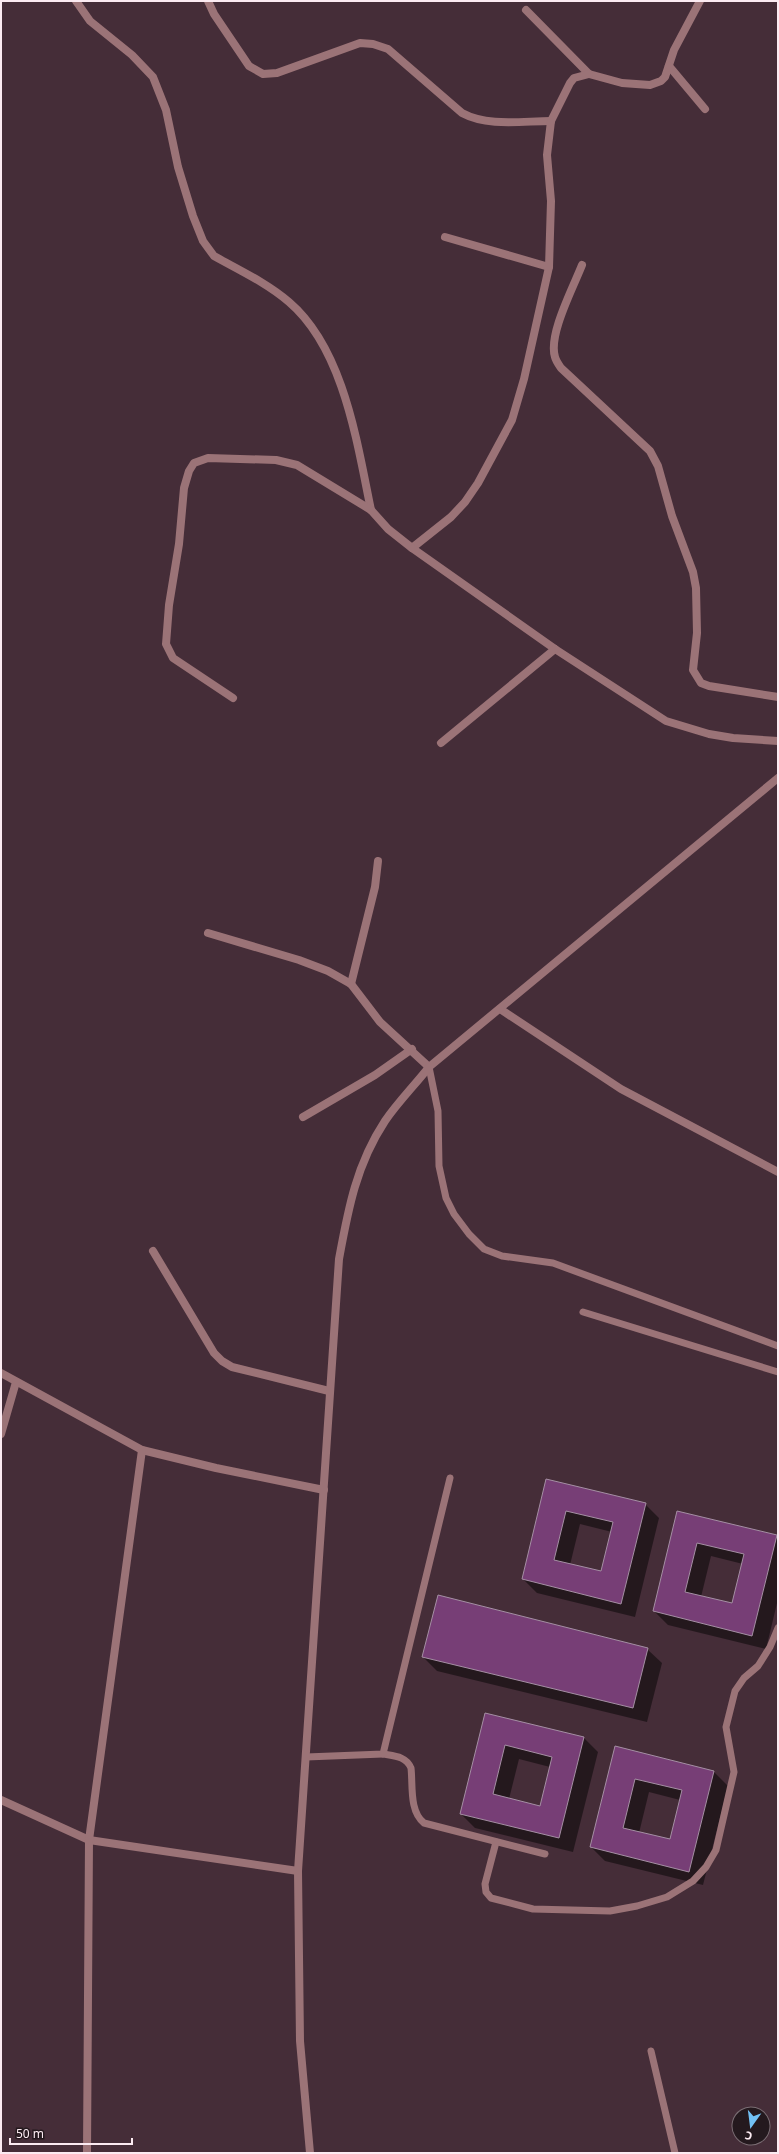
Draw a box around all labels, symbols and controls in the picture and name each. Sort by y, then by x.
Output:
north arrow [731,2106,771,2146]
scale bar [10,2120,132,2146]
text: 50 m [16,2125,44,2142]
text: С [743,2128,754,2144]

